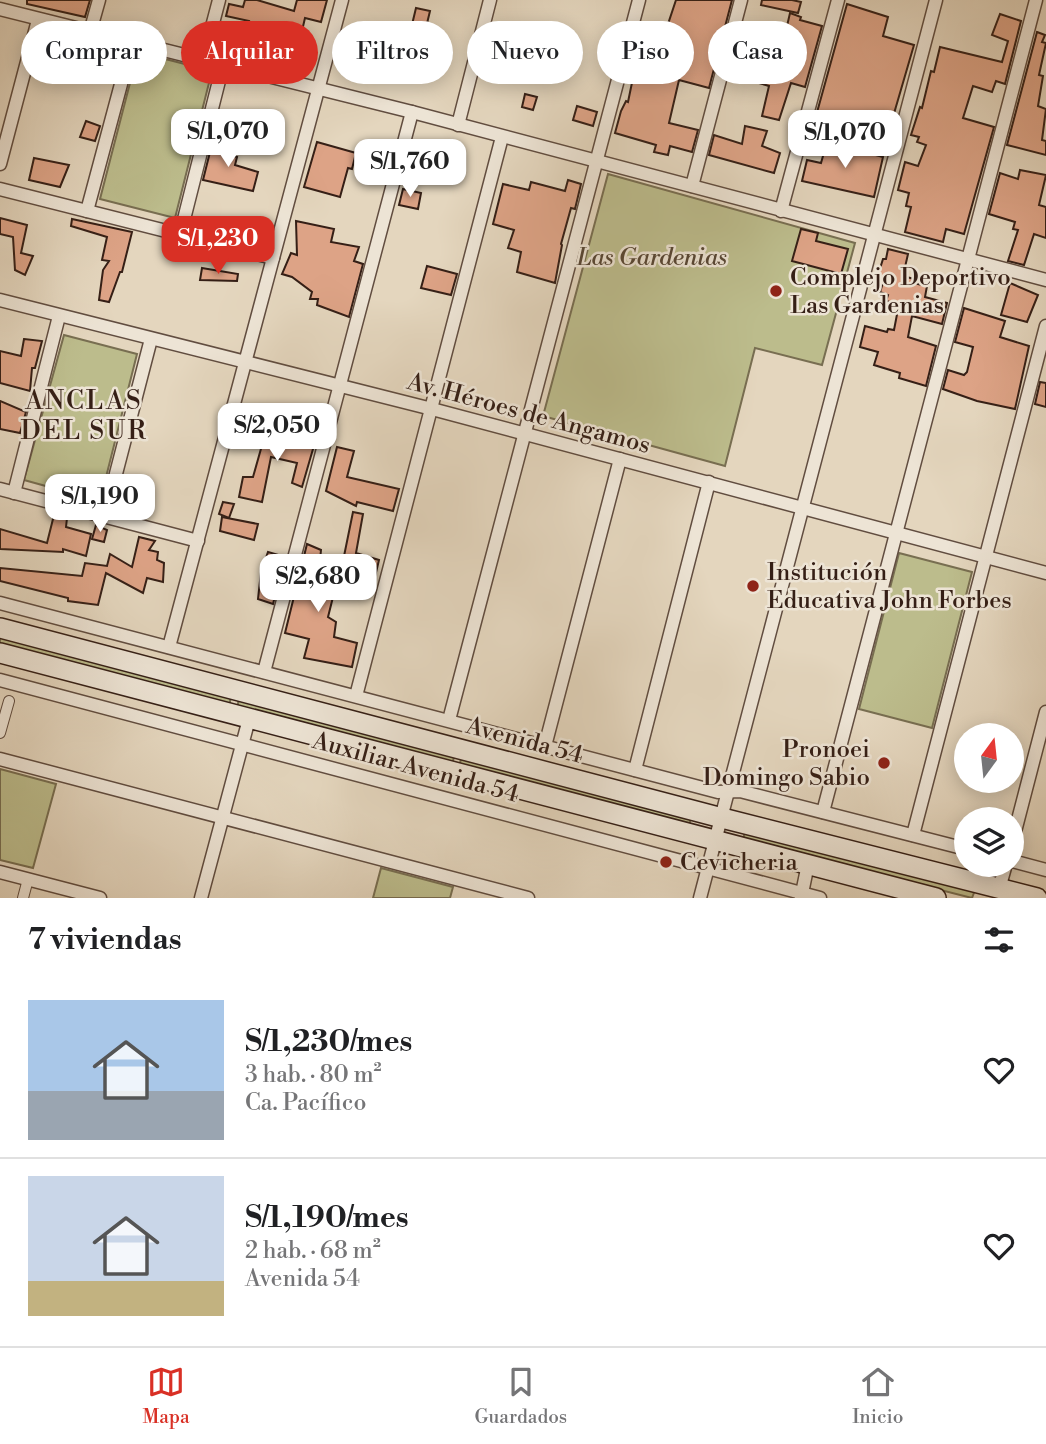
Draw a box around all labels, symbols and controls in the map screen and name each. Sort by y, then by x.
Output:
chip: Comprar [21,21,167,84]
chip: Alquilar [181,21,318,84]
chip: Filtros [332,21,453,84]
chip: Nuevo [467,21,583,84]
chip: Piso [597,21,694,84]
chip: Casa [708,21,807,84]
pin: S/1,070 [163,110,293,169]
pin: S/1,070 [780,110,910,170]
text: S/1,070 [187,118,269,146]
text: S/1,070 [804,119,886,147]
pin: S/1,760 [345,140,475,199]
text: S/1,760 [370,148,450,176]
pin: S/1,230 [153,216,283,276]
text: S/1,230 [178,225,258,253]
park label: Las Gardenias [576,243,727,273]
place label: Complejo Deportivo Las Gardenias [790,263,1011,321]
marker: Complejo Deportivo Las Gardenias [768,283,784,299]
street label: Av. Héroes de Angamos [403,367,654,461]
district label: ANCLAS DEL SUR [21,385,147,447]
pin: S/2,050 [212,404,342,463]
text: S/2,050 [234,412,320,440]
pin: S/1,190 [35,475,165,534]
text: S/1,190 [61,483,139,511]
pin: S/2,680 [253,554,383,614]
place label: Institución Educativa John Forbes [767,558,1012,616]
text: S/2,680 [276,563,360,591]
marker: Institución Educativa John Forbes [745,578,761,594]
street label: Avenida 54 [462,711,587,771]
north arrow [954,723,1024,793]
map controls [954,723,1024,877]
street label: Auxiliar Avenida 54 [308,726,522,810]
place label: Pronoei Domingo Sabio [703,735,870,793]
marker: Pronoei Domingo Sabio [876,755,892,771]
button: layers [954,807,1024,877]
place label: Cevicheria [680,848,799,878]
marker: Cevicheria [658,854,674,870]
text: 7 viviendas [28,921,182,959]
icon: filters [980,921,1018,959]
text: S/1,230/mes [245,1023,412,1061]
icon: home [84,1028,168,1112]
icon: heart [980,1051,1018,1089]
text: 3 hab. · 80 m² [245,1061,382,1089]
text: Ca. Pacífico [245,1089,366,1117]
text: S/1,190/mes [245,1199,409,1237]
icon: home [84,1204,168,1288]
icon: heart [980,1227,1018,1265]
text: 2 hab. · 68 m² [245,1237,381,1265]
text: Avenida 54 [245,1265,360,1293]
tab: Mapa [142,1363,190,1429]
tab: Guardados [474,1363,567,1429]
tab: Inicio [852,1363,903,1429]

